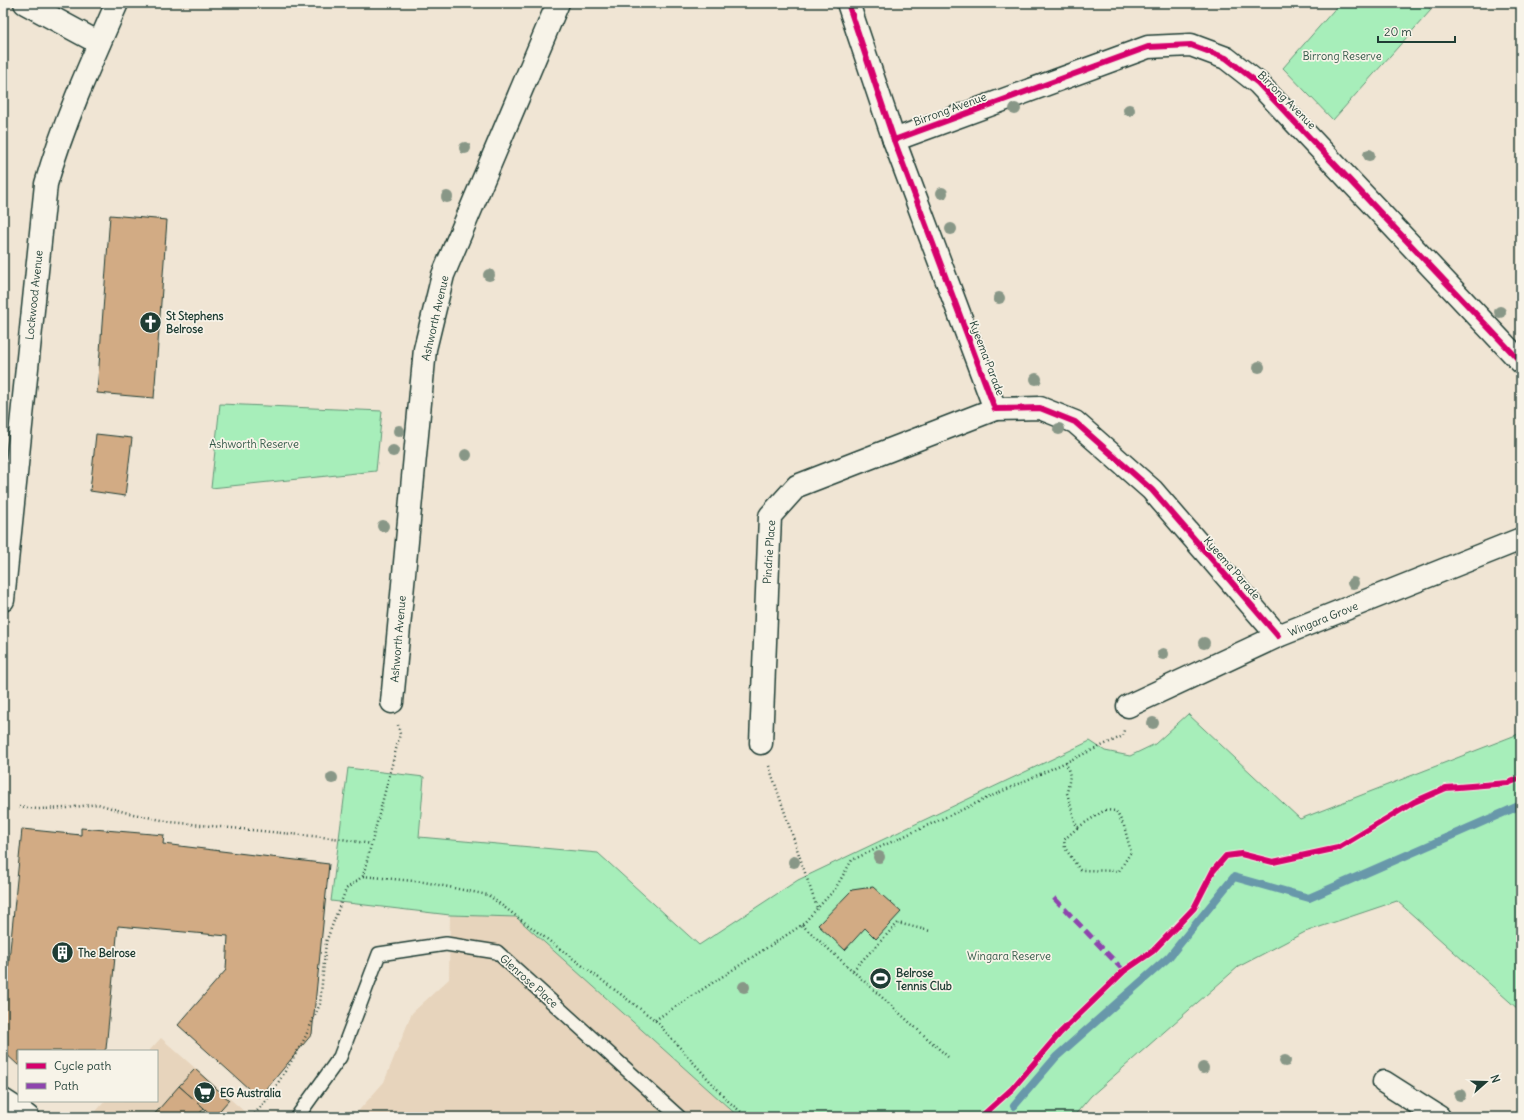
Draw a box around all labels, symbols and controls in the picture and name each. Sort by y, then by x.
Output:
scale bar [1378,18,1455,44]
text: 20 m [1384,24,1412,39]
park label: Birrong Reserve [1302,49,1382,63]
street label: Birrong Avenue [1255,68,1319,132]
street label: Birrong Avenue [912,89,989,129]
street label: Lockwood Avenue [22,249,46,341]
street label: Ashworth Avenue [418,274,452,362]
church icon: St Stephens Belrose [138,309,164,335]
place label: St Stephens Belrose [166,309,224,336]
street label: Kyeema Parade [966,319,1008,397]
park label: Ashworth Reserve [209,437,299,451]
street label: Pindrie Place [760,520,778,584]
street label: Kyeema Parade [1201,534,1263,602]
street label: Ashworth Avenue [387,595,409,683]
street label: Wingara Grove [1286,599,1360,639]
building icon: The Belrose [50,940,76,966]
place label: The Belrose [78,946,136,960]
park label: Wingara Reserve [967,949,1051,963]
street label: Glenrose Place [497,951,561,1011]
sports icon: Belrose Tennis Club [868,966,894,992]
place label: Belrose Tennis Club [896,966,952,993]
legend [18,1050,158,1102]
text: Cycle path [54,1058,111,1073]
north arrow [1466,1062,1506,1102]
text: N [1488,1073,1503,1085]
text: Path [54,1078,79,1093]
supermarket icon: EG Australia [191,1080,217,1106]
place label: EG Australia [220,1086,282,1100]

